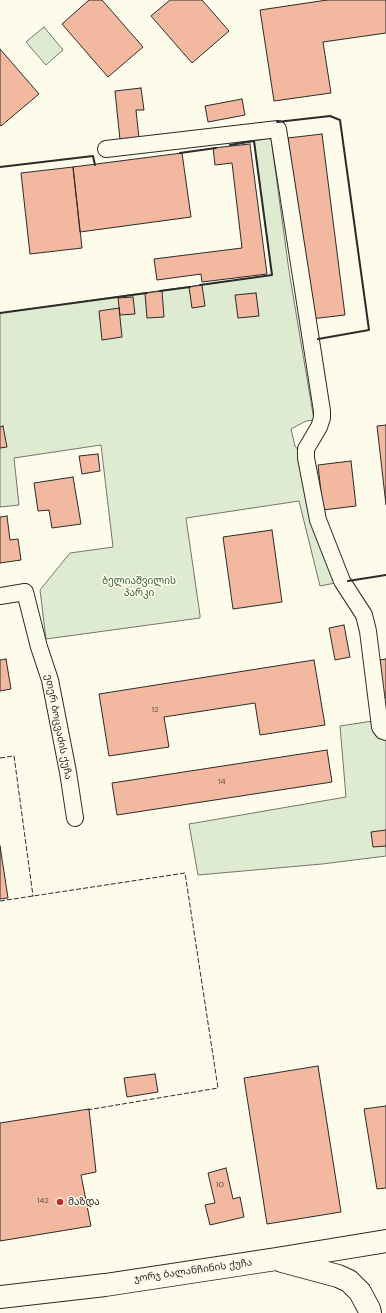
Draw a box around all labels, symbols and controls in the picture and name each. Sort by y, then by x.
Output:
park label: ბელიაშვილის პარკი [102,575,176,598]
street label: ეთერ ბოცვაძის ქუჩა [42,673,74,781]
house number: 12 [151,705,159,715]
house number: 14 [218,777,226,787]
house number: 10 [216,1180,224,1190]
house number: 142 [37,1196,49,1206]
place label: მაზდა [68,1196,100,1208]
marker: მაზდა [55,1197,65,1207]
street label: ჯორჯ ბალანჩინის ქუჩა [133,1257,253,1285]

